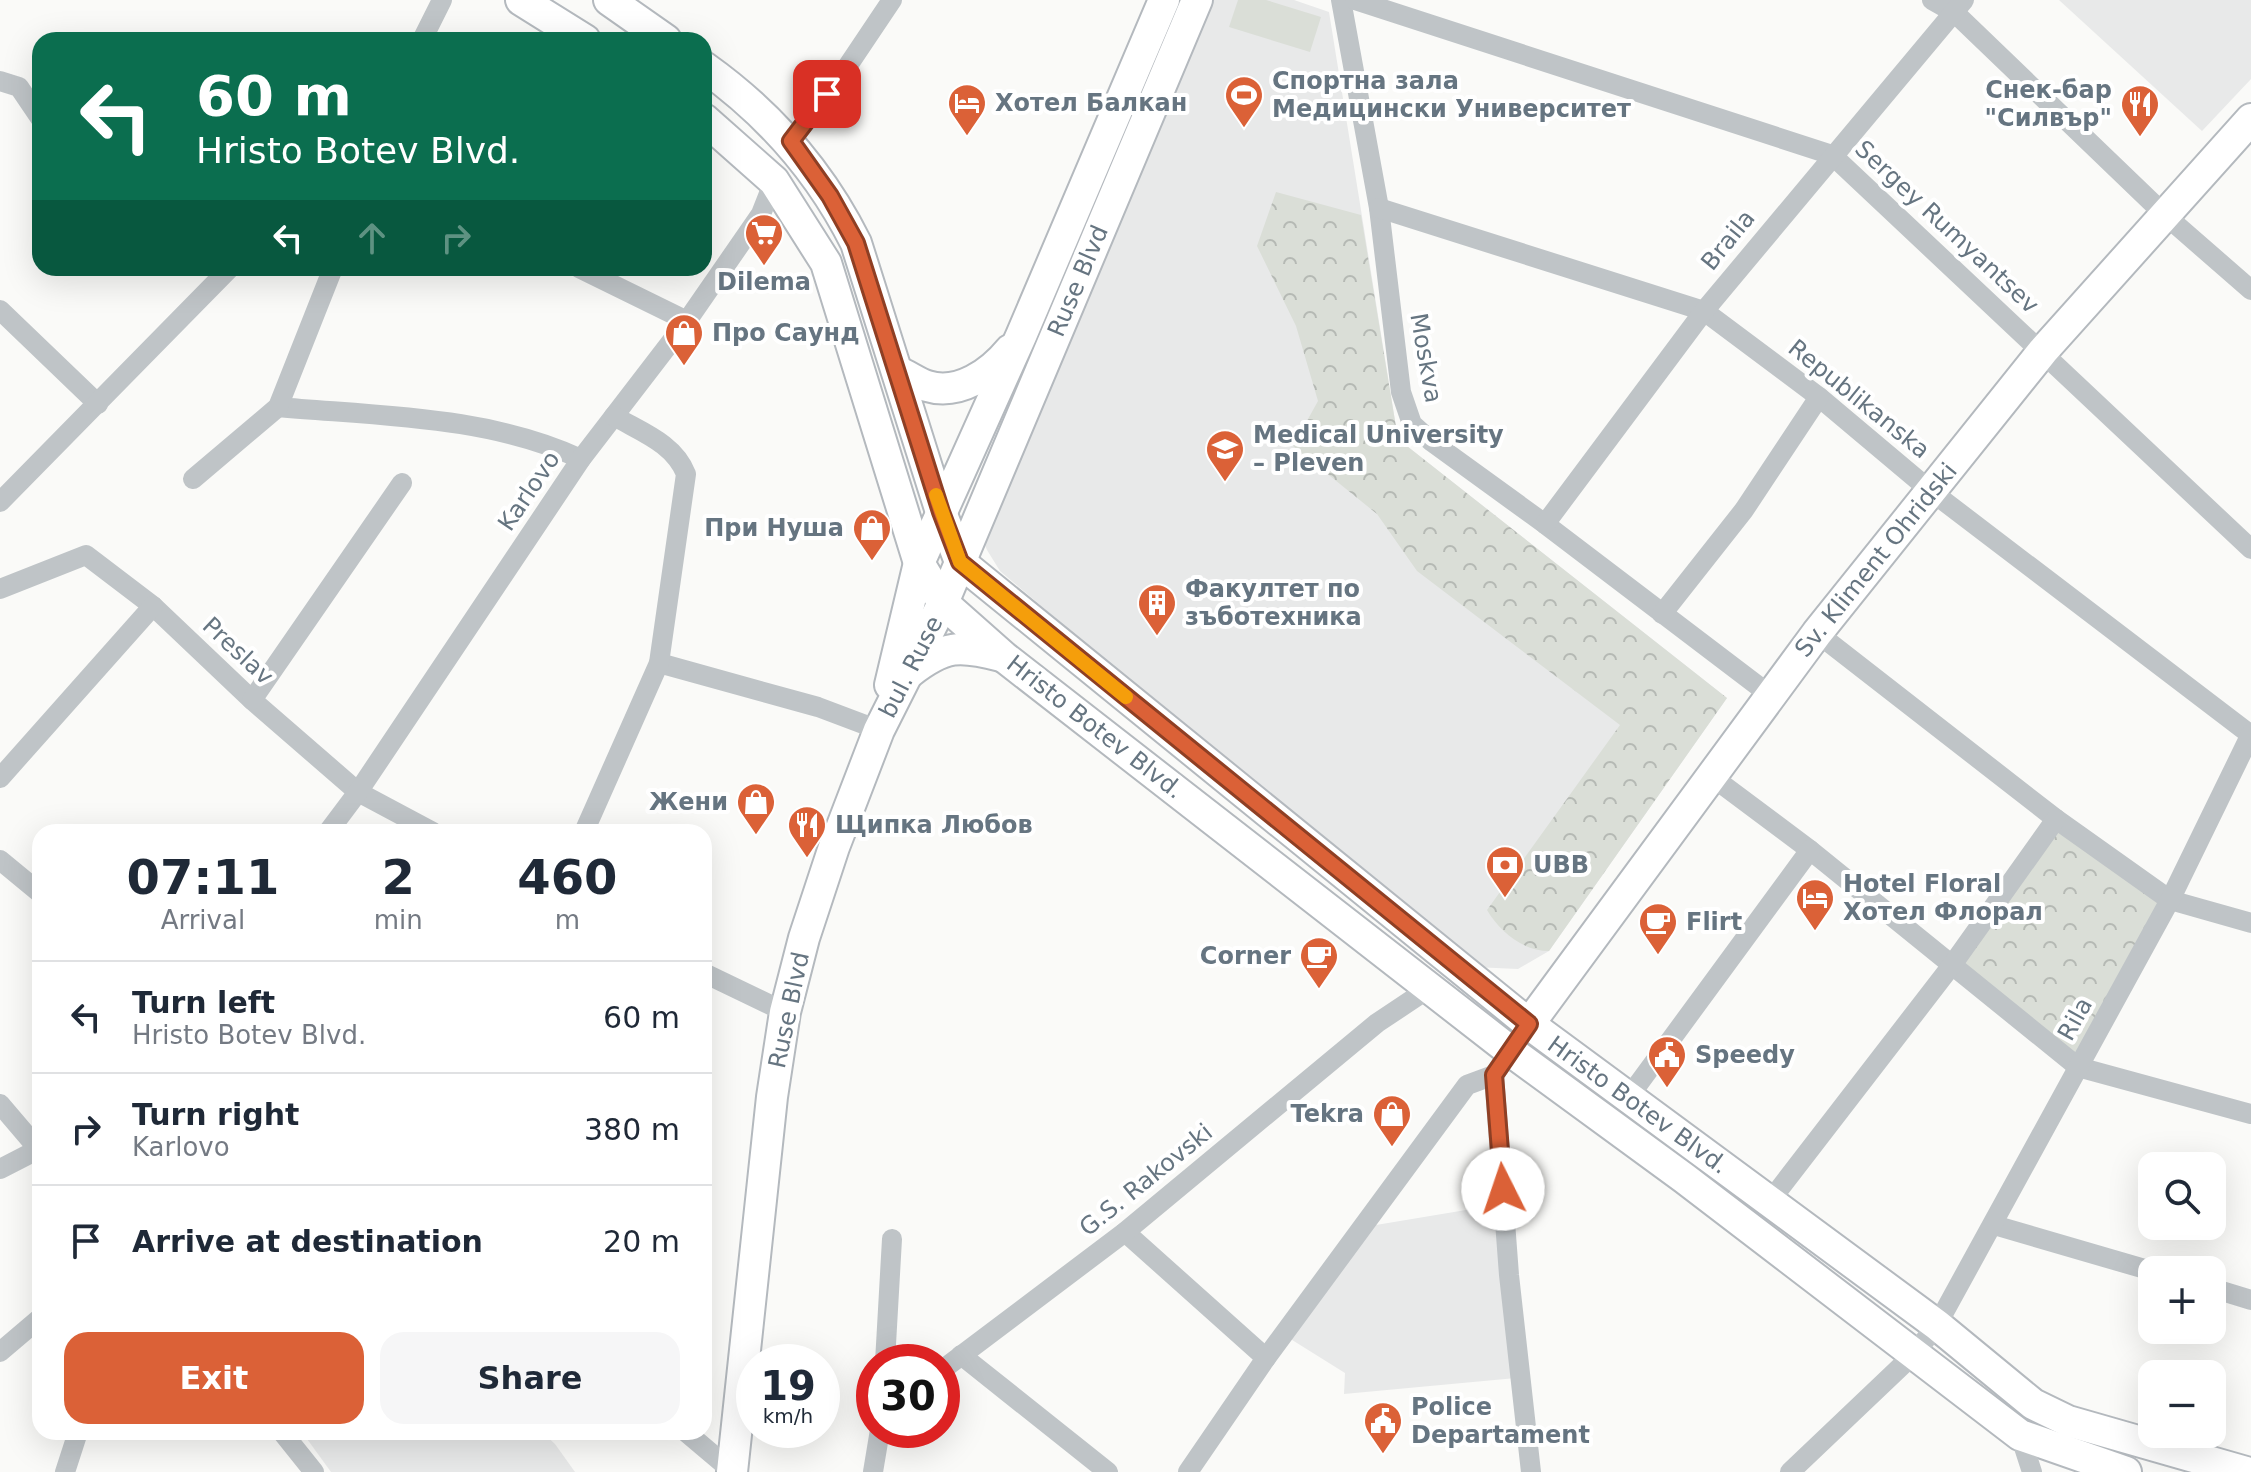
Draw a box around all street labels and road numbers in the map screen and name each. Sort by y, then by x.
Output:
street label: Sergey Rumyantsev [1850,135,2044,319]
street label: Braila [1695,204,1761,276]
street label: Ruse Blvd [1042,221,1114,341]
street label: Moskva [1404,311,1448,405]
street label: Republikanska [1783,334,1935,464]
street label: Karlovo [492,446,566,536]
street label: Sv. Kliment Ohridski [1789,457,1963,663]
street label: Preslav [197,611,279,691]
street label: bul. Ruse [873,611,949,723]
street label: Hristo Botev Blvd. [1001,649,1189,805]
street label: Ruse Blvd [763,949,815,1071]
street label: Rila [2052,993,2098,1045]
street label: Hristo Botev Blvd. [1542,1030,1734,1180]
street label: G.S. Rakovski [1074,1118,1218,1242]

